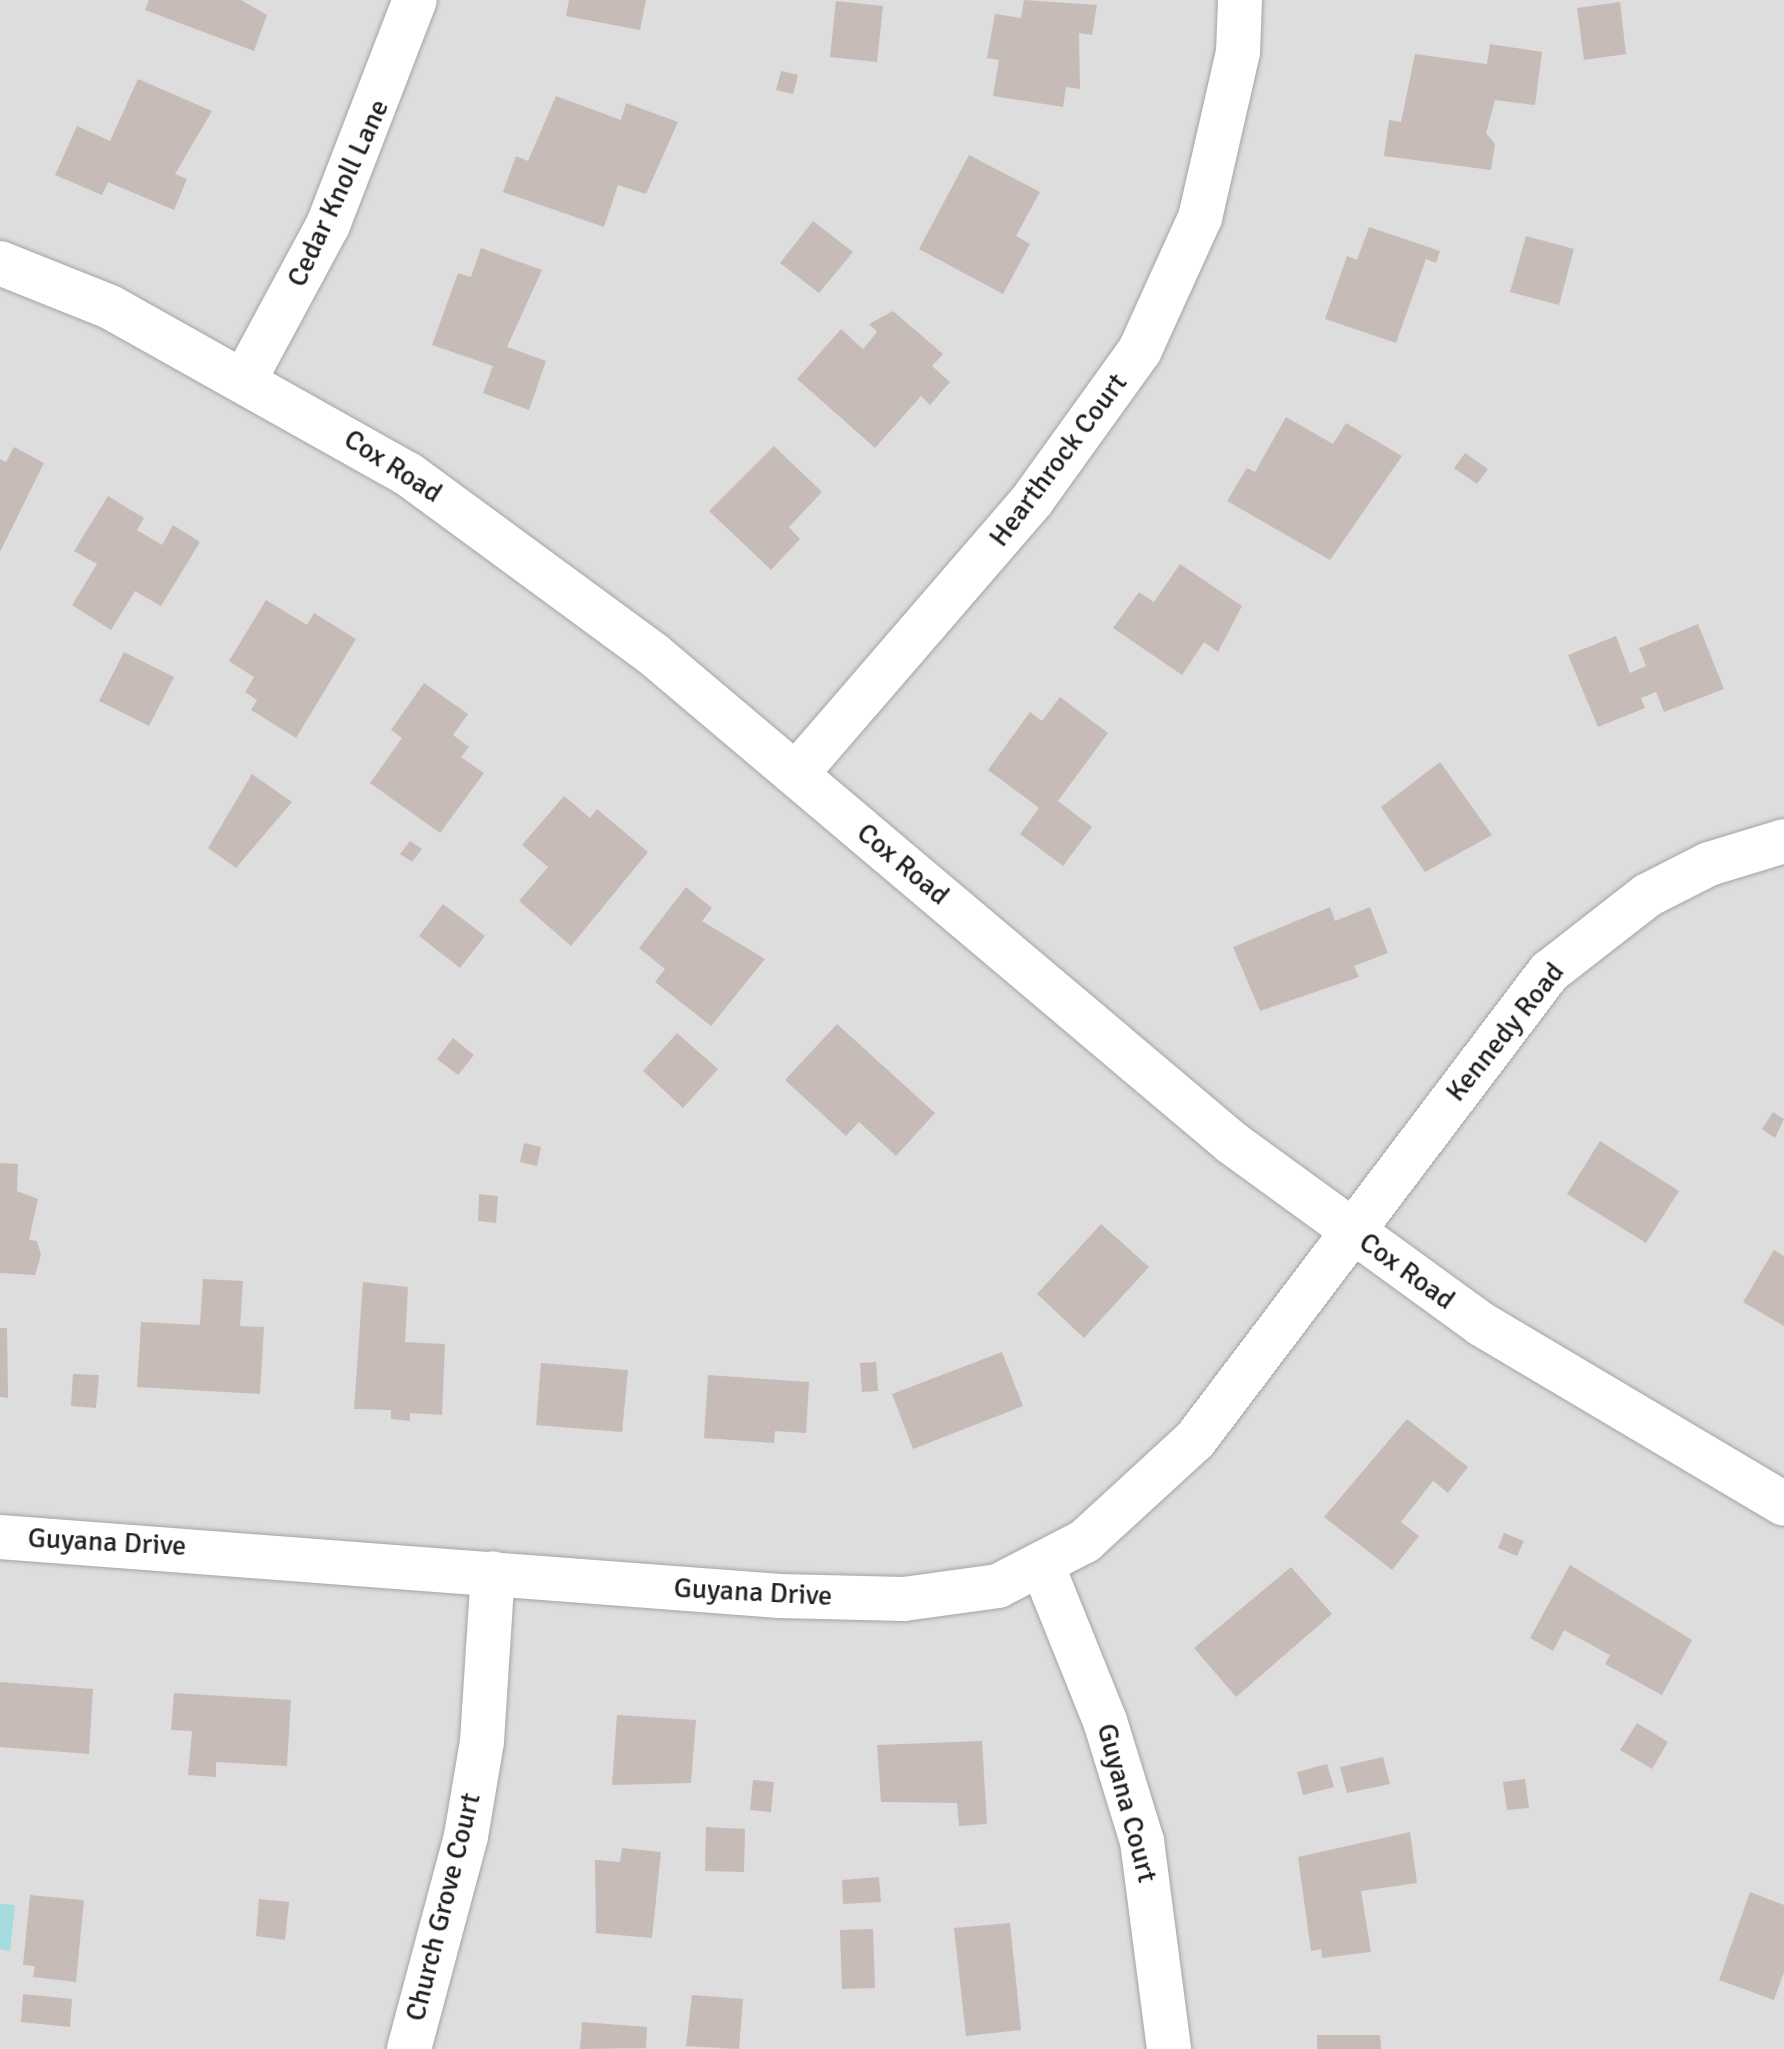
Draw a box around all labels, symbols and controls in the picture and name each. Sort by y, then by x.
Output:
street label: Cedar Knoll Lane [280,94,396,292]
street label: Hearthrock Court [982,367,1134,553]
street label: Cox Road [338,422,448,510]
street label: Cox Road [850,816,956,912]
street label: Kennedy Road [1439,956,1571,1108]
street label: Cox Road [1353,1225,1461,1317]
street label: Guyana Drive [27,1521,187,1563]
street label: Guyana Drive [673,1571,833,1613]
street label: Guyana Court [1090,1720,1164,1886]
street label: Church Grove Court [398,1790,488,2024]

